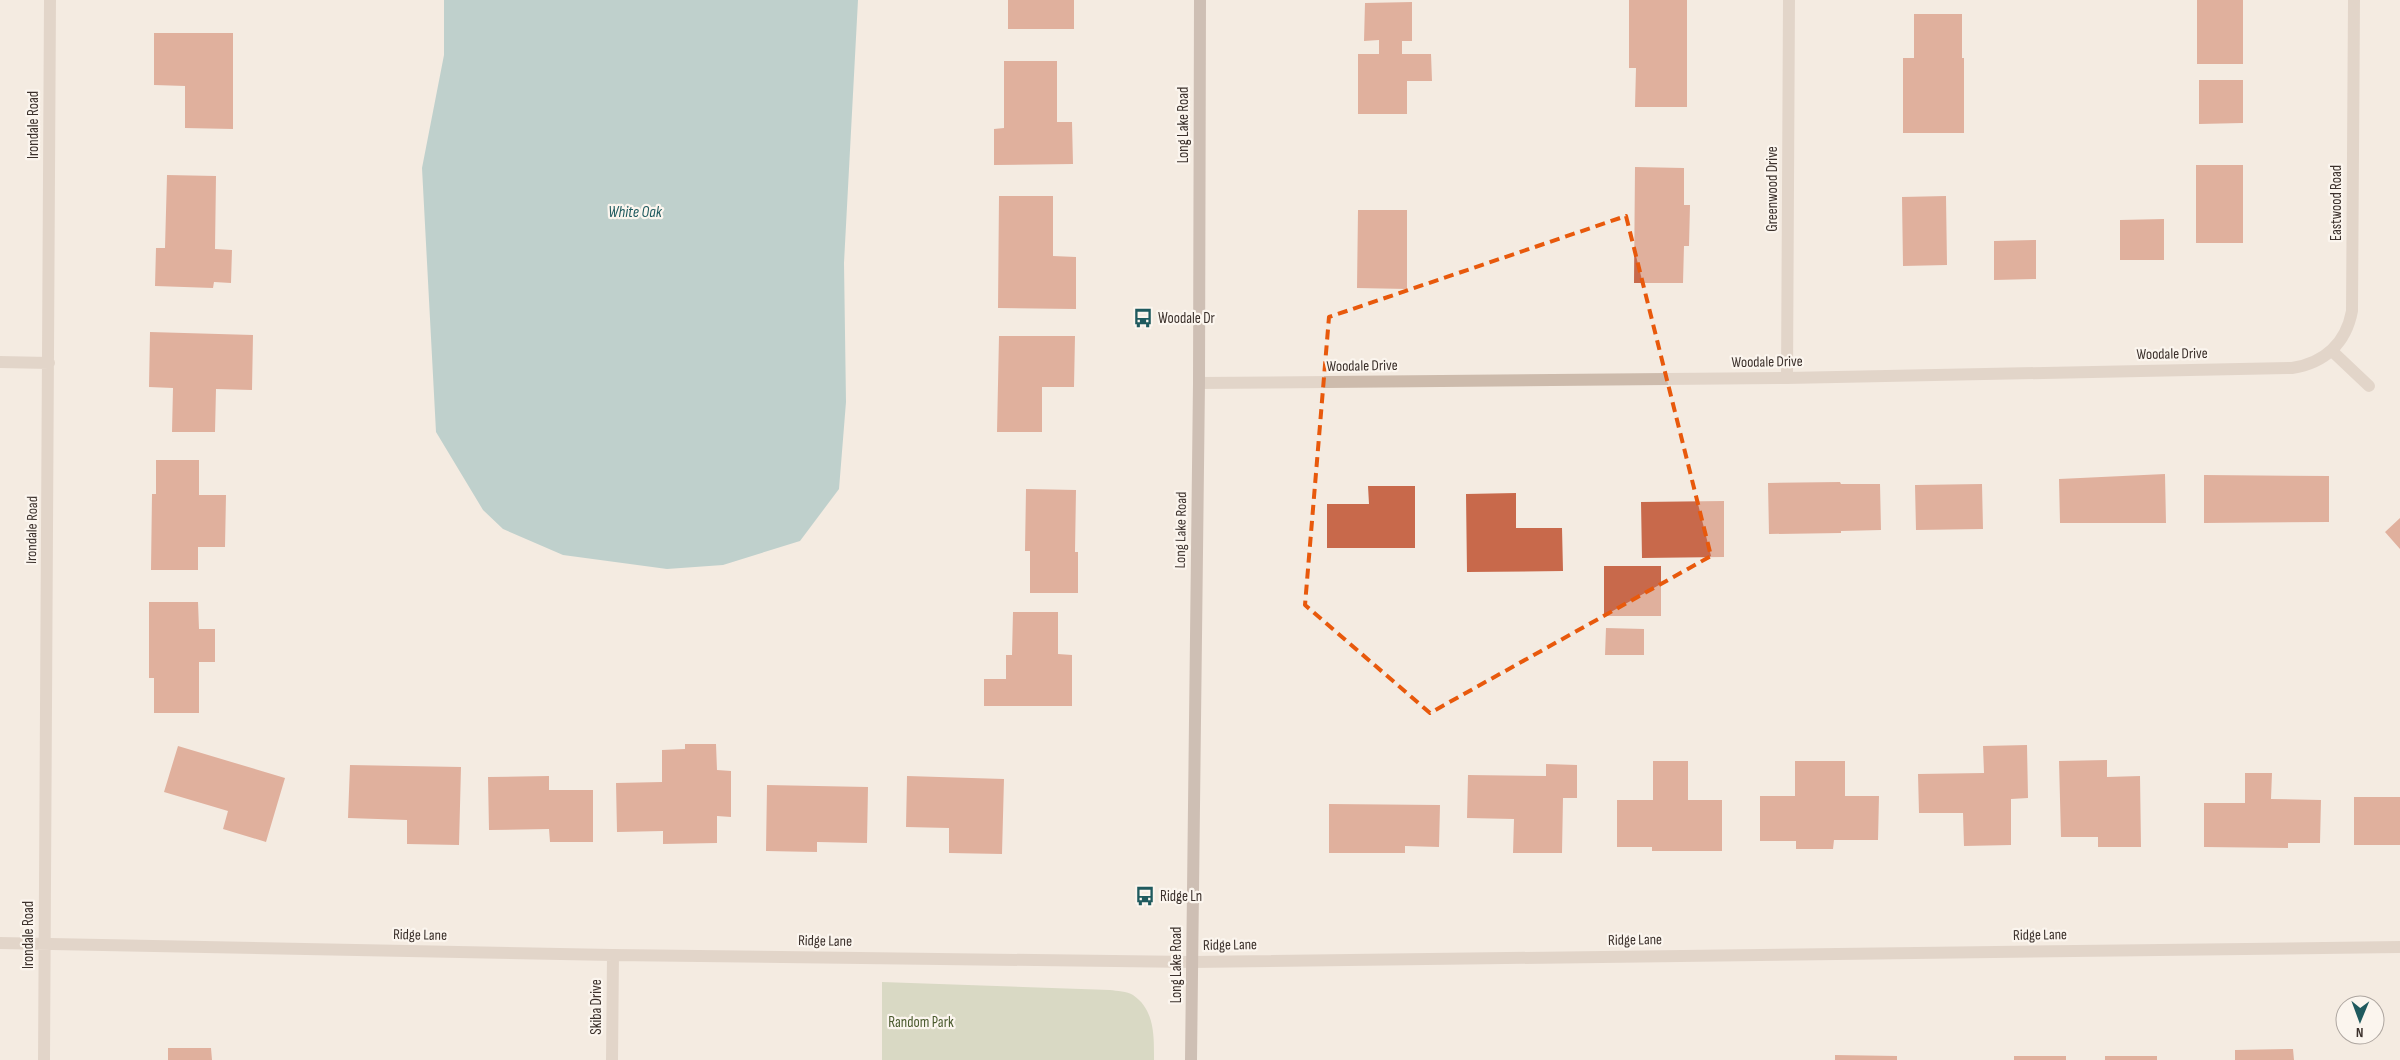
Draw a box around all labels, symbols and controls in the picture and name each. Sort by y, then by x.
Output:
street label: Long Lake Road [1174,87,1193,163]
street label: Irondale Road [24,91,43,159]
street label: Greenwood Drive [1763,146,1782,232]
street label: Eastwood Road [2327,165,2346,241]
water label: White Oak [608,203,663,222]
bus stop icon: Woodale Dr [1132,307,1154,329]
place label: Woodale Dr [1158,309,1216,328]
street label: Woodale Drive [2136,344,2208,364]
street label: Woodale Drive [1731,352,1803,372]
street label: Woodale Drive [1326,356,1398,376]
street label: Long Lake Road [1171,492,1191,568]
street label: Irondale Road [22,496,42,564]
bus stop icon: Ridge Ln [1134,885,1156,907]
place label: Ridge Ln [1160,887,1202,906]
street label: Irondale Road [19,901,38,969]
street label: Ridge Lane [393,925,447,945]
street label: Ridge Lane [2013,925,2067,945]
street label: Long Lake Road [1167,927,1186,1003]
street label: Ridge Lane [1608,930,1662,950]
street label: Ridge Lane [798,931,852,951]
street label: Ridge Lane [1203,935,1257,955]
street label: Skiba Drive [587,979,606,1035]
north arrow [2335,995,2385,1045]
park label: Random Park [888,1013,954,1032]
text: N [2356,1024,2364,1041]

